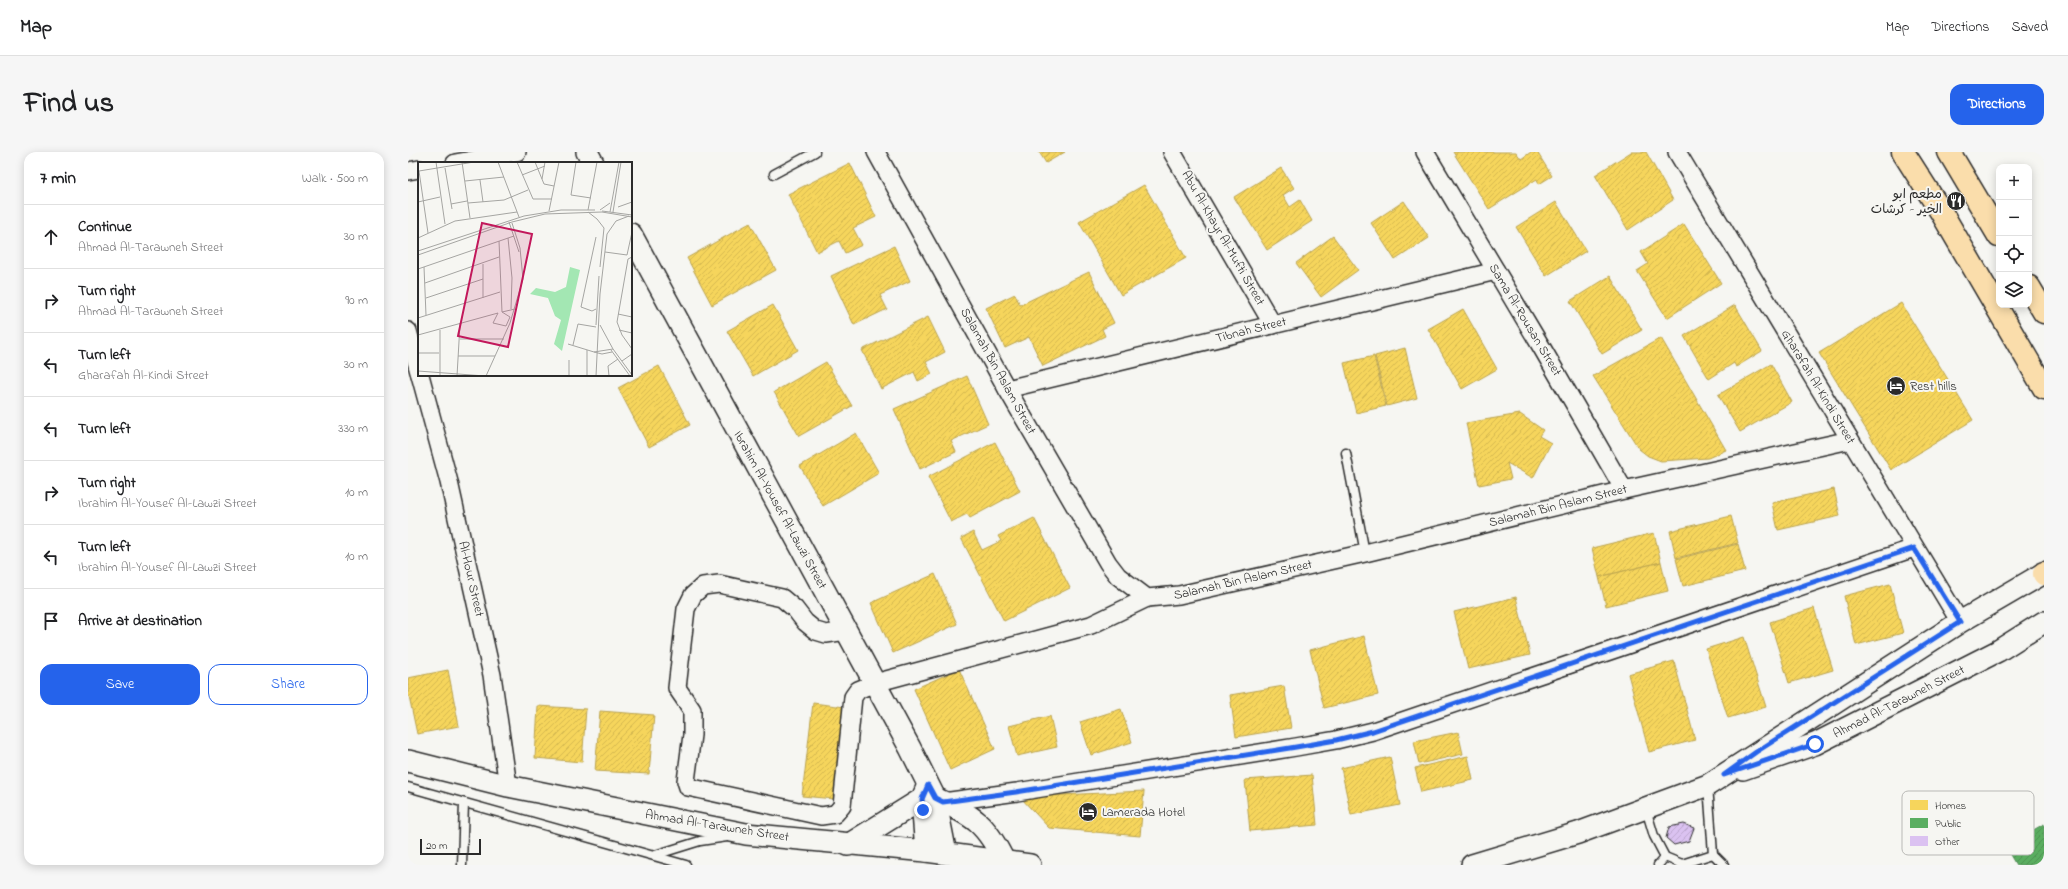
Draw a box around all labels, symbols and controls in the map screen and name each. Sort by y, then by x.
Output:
text: Map [20,14,52,41]
text: Map [1886,17,1909,38]
text: Directions [1931,17,1989,38]
text: Saved [2011,17,2048,38]
text: Find us [24,84,114,125]
button: Directions [1950,84,2044,125]
inset map [418,162,632,376]
map controls [1996,164,2032,308]
button: + [1996,164,2032,200]
text: 7 min [40,166,76,191]
street label: Abu Al-Khayr Al-Mufti Street [1176,167,1270,310]
text: Walk · 500 m [302,169,368,188]
place label: مطعم ابو الخير - كرشات [1871,185,1942,219]
restaurant icon: مطعم ابو الخير - كرشات [1945,190,1967,212]
button: − [1996,200,2032,236]
text: Continue [78,216,132,238]
icon: ahead [40,226,62,248]
text: 30 m [344,227,368,246]
button: locate [1996,236,2032,272]
text: Ahmad Al-Tarawneh Street [78,238,223,257]
street label: Sama Al-Rousan Street [1484,260,1566,380]
button: layers [1996,272,2032,308]
text: Turn right [78,280,136,302]
icon: right [40,290,62,312]
text: 90 m [345,291,368,310]
text: Ahmad Al-Tarawneh Street [78,302,223,321]
street label: Salamah Bin Aslam Street [955,304,1041,438]
street label: Tibnah Street [1214,312,1289,348]
street label: Gharafah Al-Kindi Street [1776,326,1860,448]
text: Turn left [78,344,131,366]
icon: left [40,354,62,376]
text: 30 m [344,355,368,374]
text: Gharafah Al-Kindi Street [78,366,209,385]
hotel icon: Rest hills [1885,375,1907,397]
place label: Rest hills [1910,377,1957,396]
icon: left [40,418,62,440]
text: Turn left [78,418,131,440]
text: 330 m [338,419,368,438]
street label: Ibrahim Al-Yousef Al-Lawzi Street [728,427,832,593]
text: Turn right [78,472,136,494]
street label: Salamah Bin Aslam Street [1487,479,1630,532]
icon: right [40,482,62,504]
text: 10 m [345,483,368,502]
text: Ibrahim Al-Yousef Al-Lawzi Street [78,494,257,513]
text: Turn left [78,536,131,558]
street label: Al-Hour Street [453,539,489,619]
icon: left [40,546,62,568]
text: 10 m [345,547,368,566]
street label: Salamah Bin Aslam Street [1172,555,1315,605]
text: Ibrahim Al-Yousef Al-Lawzi Street [78,558,257,577]
icon: arrive [40,610,62,632]
text: Arrive at destination [78,610,202,632]
street label: Ahmad Al-Tarawneh Street [1830,660,1969,743]
button: Save [40,664,200,705]
button: Share [208,664,368,705]
route start [1806,735,1824,753]
legend [1902,791,2034,855]
text: Homes [1935,798,1967,814]
route end [914,801,932,819]
hotel icon: Lamerada Hotel [1077,801,1099,823]
place label: Lamerada Hotel [1102,803,1185,822]
street label: Ahmad Al-Tarawneh Street [644,805,791,847]
text: Public [1935,816,1961,832]
text: Other [1935,834,1960,850]
scale bar [420,837,481,856]
text: 20 m [426,838,448,854]

